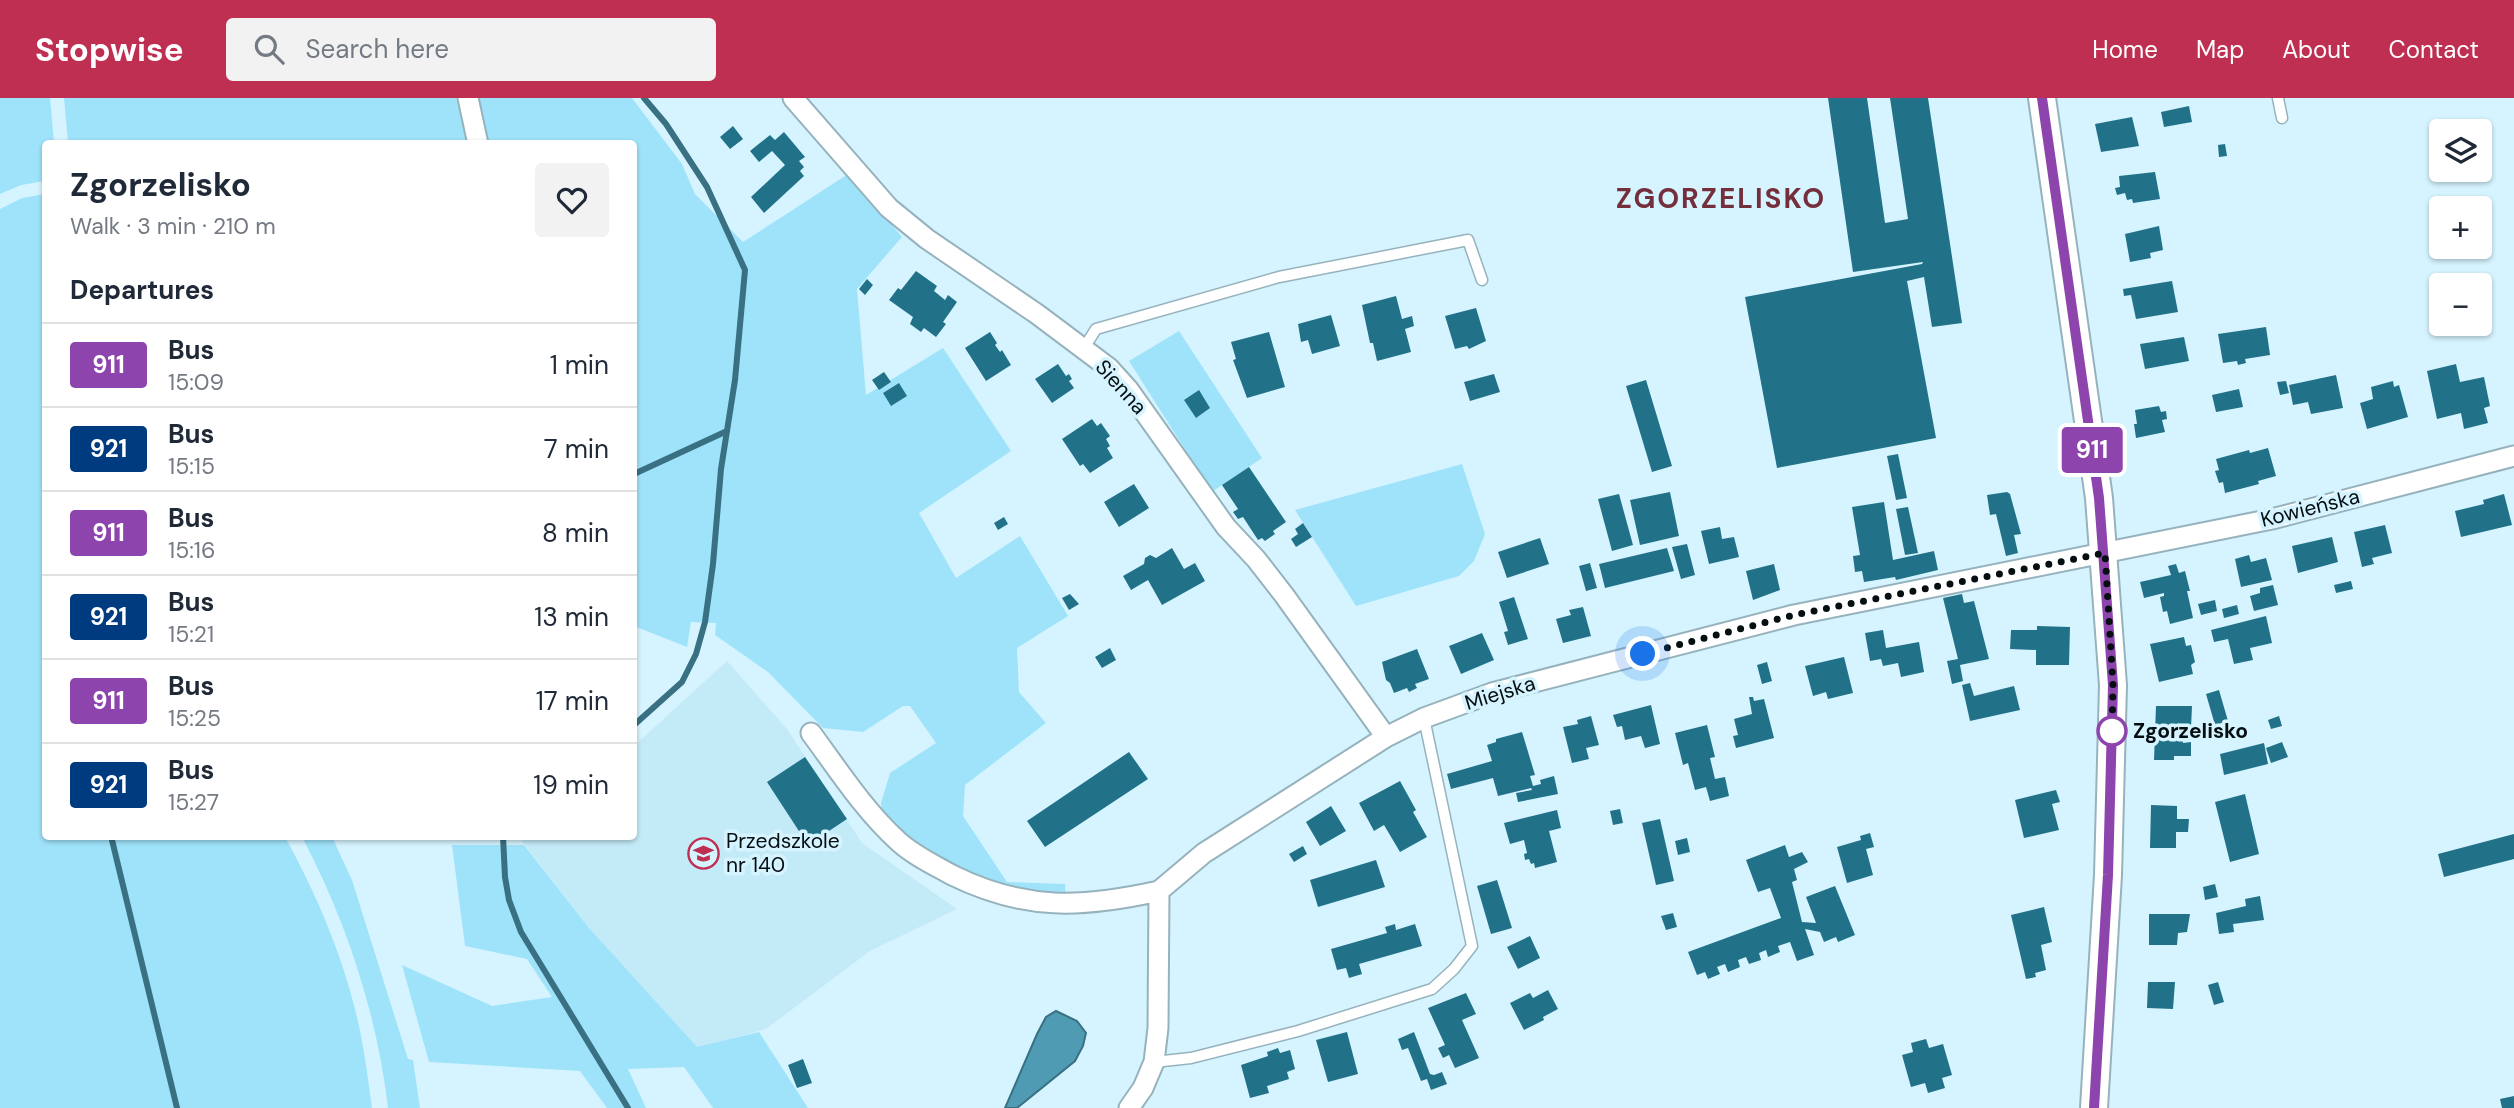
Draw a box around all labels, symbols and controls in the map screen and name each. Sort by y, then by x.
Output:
search box [226,18,716,81]
text: Stopwise [35,28,184,71]
icon: search [250,30,288,68]
text: Search here [306,32,449,66]
text: Home [2092,34,2158,65]
text: Map [2196,34,2244,65]
text: About [2282,34,2351,65]
text: Contact [2389,34,2479,65]
map controls [2429,119,2492,336]
button: layers [2429,119,2492,182]
text: Zgorzelisko [70,163,251,206]
button: heart [535,163,609,237]
district label: ZGORZELISKO [1616,180,1826,217]
button: + [2429,196,2492,259]
text: Walk · 3 min · 210 m [70,211,276,241]
text: Departures [70,273,214,307]
button: − [2429,273,2492,336]
text: Bus [168,333,214,367]
text: 1 min [550,348,609,382]
text: 911 [92,349,125,380]
street label: Sienna [1089,354,1153,420]
text: 15:09 [168,367,224,397]
text: Bus [168,417,214,451]
line badge: 911 [2052,427,2132,473]
text: 7 min [544,432,609,466]
text: 921 [90,433,127,464]
text: 911 [2076,434,2108,465]
text: 15:15 [168,451,215,481]
street label: Kowieńska [2258,482,2362,534]
text: Bus [168,501,214,535]
text: 8 min [542,516,609,550]
text: 911 [92,517,125,548]
text: 15:16 [168,535,215,565]
text: Bus [168,585,214,619]
text: 13 min [534,600,609,634]
text: 921 [90,601,127,632]
text: 15:21 [168,619,214,649]
your location [1625,636,1660,671]
text: Bus [168,669,214,703]
street label: Miejska [1461,669,1539,717]
text: 17 min [536,684,609,718]
text: 911 [92,685,125,716]
text: 15:25 [168,703,221,733]
marker: Zgorzelisko [2097,716,2127,746]
place label: Zgorzelisko [2133,717,2248,745]
text: Bus [168,753,214,787]
text: 19 min [533,768,609,802]
text: 921 [90,769,127,800]
text: 15:27 [168,787,219,817]
place label: Przedszkole nr 140 [726,827,840,879]
school or university icon: Przedszkole nr 140 [686,836,720,870]

